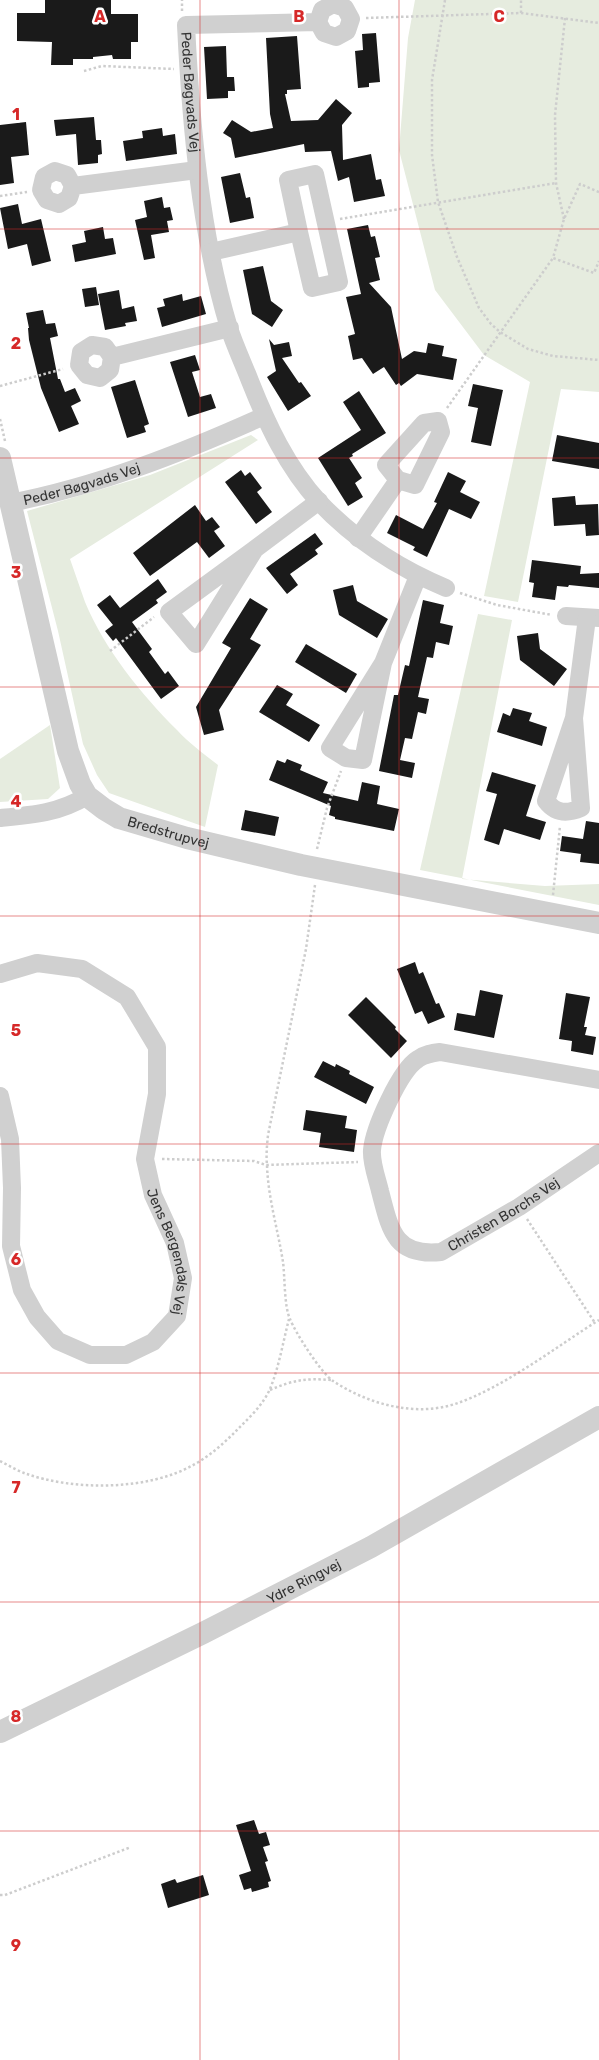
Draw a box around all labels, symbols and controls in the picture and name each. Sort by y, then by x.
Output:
text: A [94,7,106,26]
text: B [293,7,305,26]
text: C [493,7,505,26]
street label: Peder Bøgvads Vej [177,31,203,153]
text: 1 [12,105,20,124]
text: 2 [11,334,21,353]
street label: Peder Bøgvads Vej [22,459,142,509]
text: 3 [11,563,21,582]
text: 4 [11,792,22,811]
street label: Bredstrupvej [125,813,211,852]
text: 5 [11,1021,21,1040]
street label: Christen Borchs Vej [445,1174,563,1255]
street label: Jens Bergendals Vej [143,1187,192,1316]
text: 6 [11,1250,21,1269]
text: 7 [11,1478,21,1497]
street label: Ydre Ringvej [264,1556,344,1608]
text: 8 [11,1707,22,1726]
text: 9 [11,1936,21,1955]

